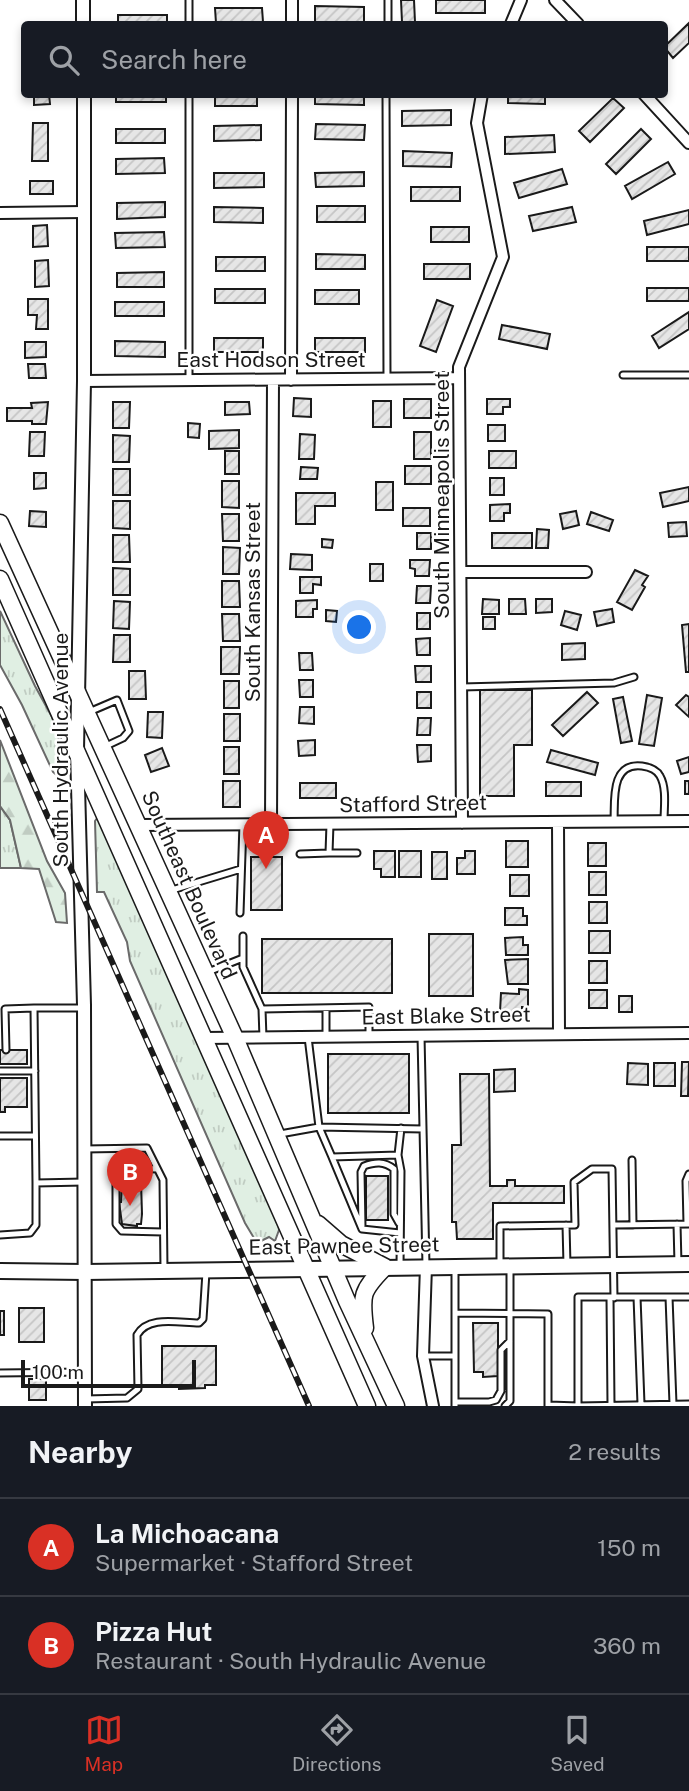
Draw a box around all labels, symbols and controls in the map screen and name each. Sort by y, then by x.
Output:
search box [21,21,668,98]
icon: search [45,41,83,79]
text: Search here [101,44,247,75]
street label: East Hodson Street [176,347,366,372]
street label: South Minneapolis Street [429,371,454,619]
street label: South Kansas Street [240,502,265,702]
your location [342,610,376,644]
street label: South Hydraulic Avenue [48,633,73,867]
street label: Southeast Boulevard [137,787,242,983]
street label: Stafford Street [339,790,487,817]
pin: A [243,811,289,869]
street label: East Blake Street [361,1002,531,1029]
pin: B [107,1148,153,1206]
street label: East Pawnee Street [248,1231,440,1260]
scale bar [21,1357,196,1389]
text: 100 m [32,1361,84,1383]
text: Nearby [28,1434,132,1470]
text: 2 results [568,1438,661,1465]
text: La Michoacana [95,1518,279,1549]
text: A [43,1534,59,1561]
text: 150 m [597,1534,661,1561]
text: Supermarket · Stafford Street [95,1549,413,1576]
text: Pizza Hut [95,1616,212,1647]
text: B [43,1632,59,1659]
text: 360 m [593,1632,661,1659]
text: Restaurant · South Hydraulic Avenue [95,1647,486,1674]
tab: Map [84,1711,123,1775]
tab: Directions [292,1711,381,1775]
tab: Saved [550,1711,605,1775]

